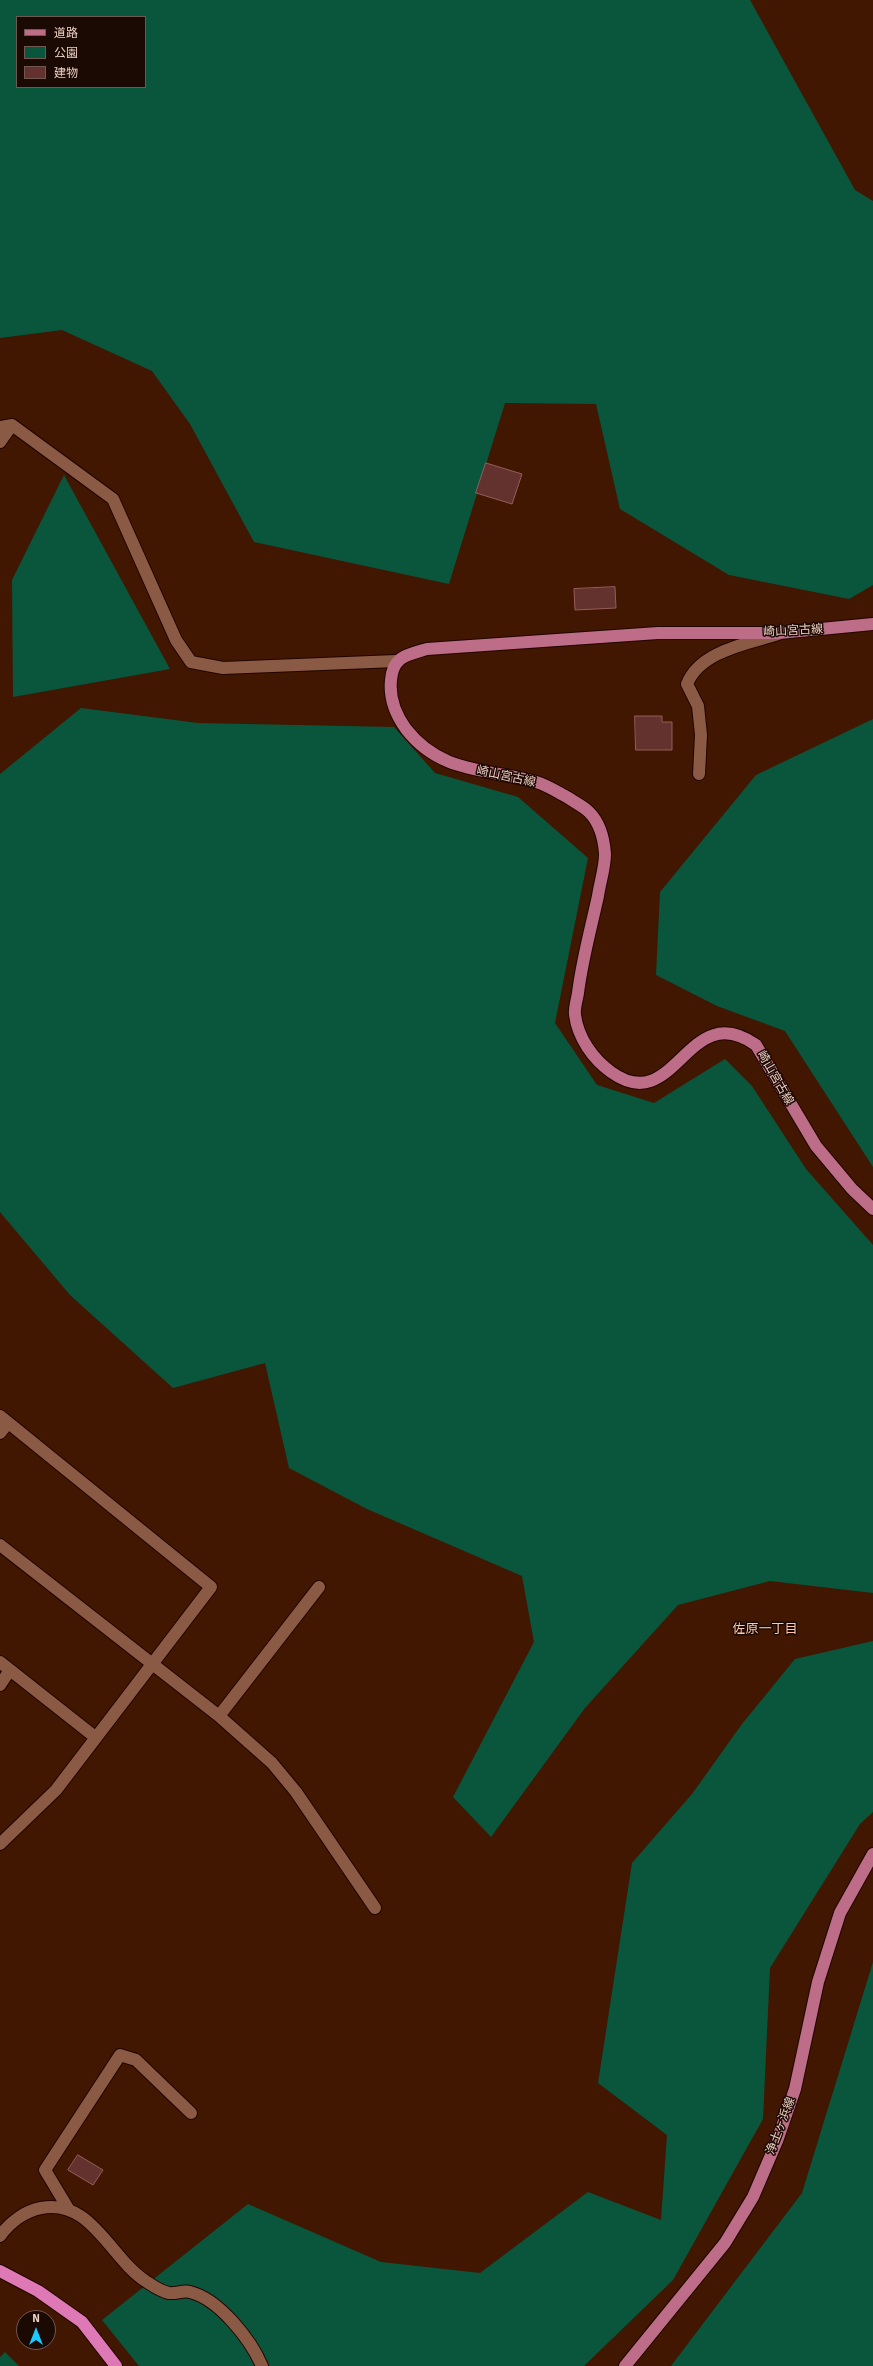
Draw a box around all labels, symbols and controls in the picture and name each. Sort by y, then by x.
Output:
legend [16,16,146,88]
text: 道路 [54,26,78,41]
text: 公園 [54,46,78,61]
text: 建物 [54,66,78,81]
street label: 崎山宮古線 [763,622,823,640]
street label: 崎山宮古線 [475,764,537,790]
street label: 崎山宮古線 [754,1048,796,1108]
district label: 佐原一丁目 [733,1622,797,1638]
street label: 浄土ヶ浜線 [764,2095,798,2157]
north arrow [16,2310,56,2350]
text: N [32,2312,40,2325]

